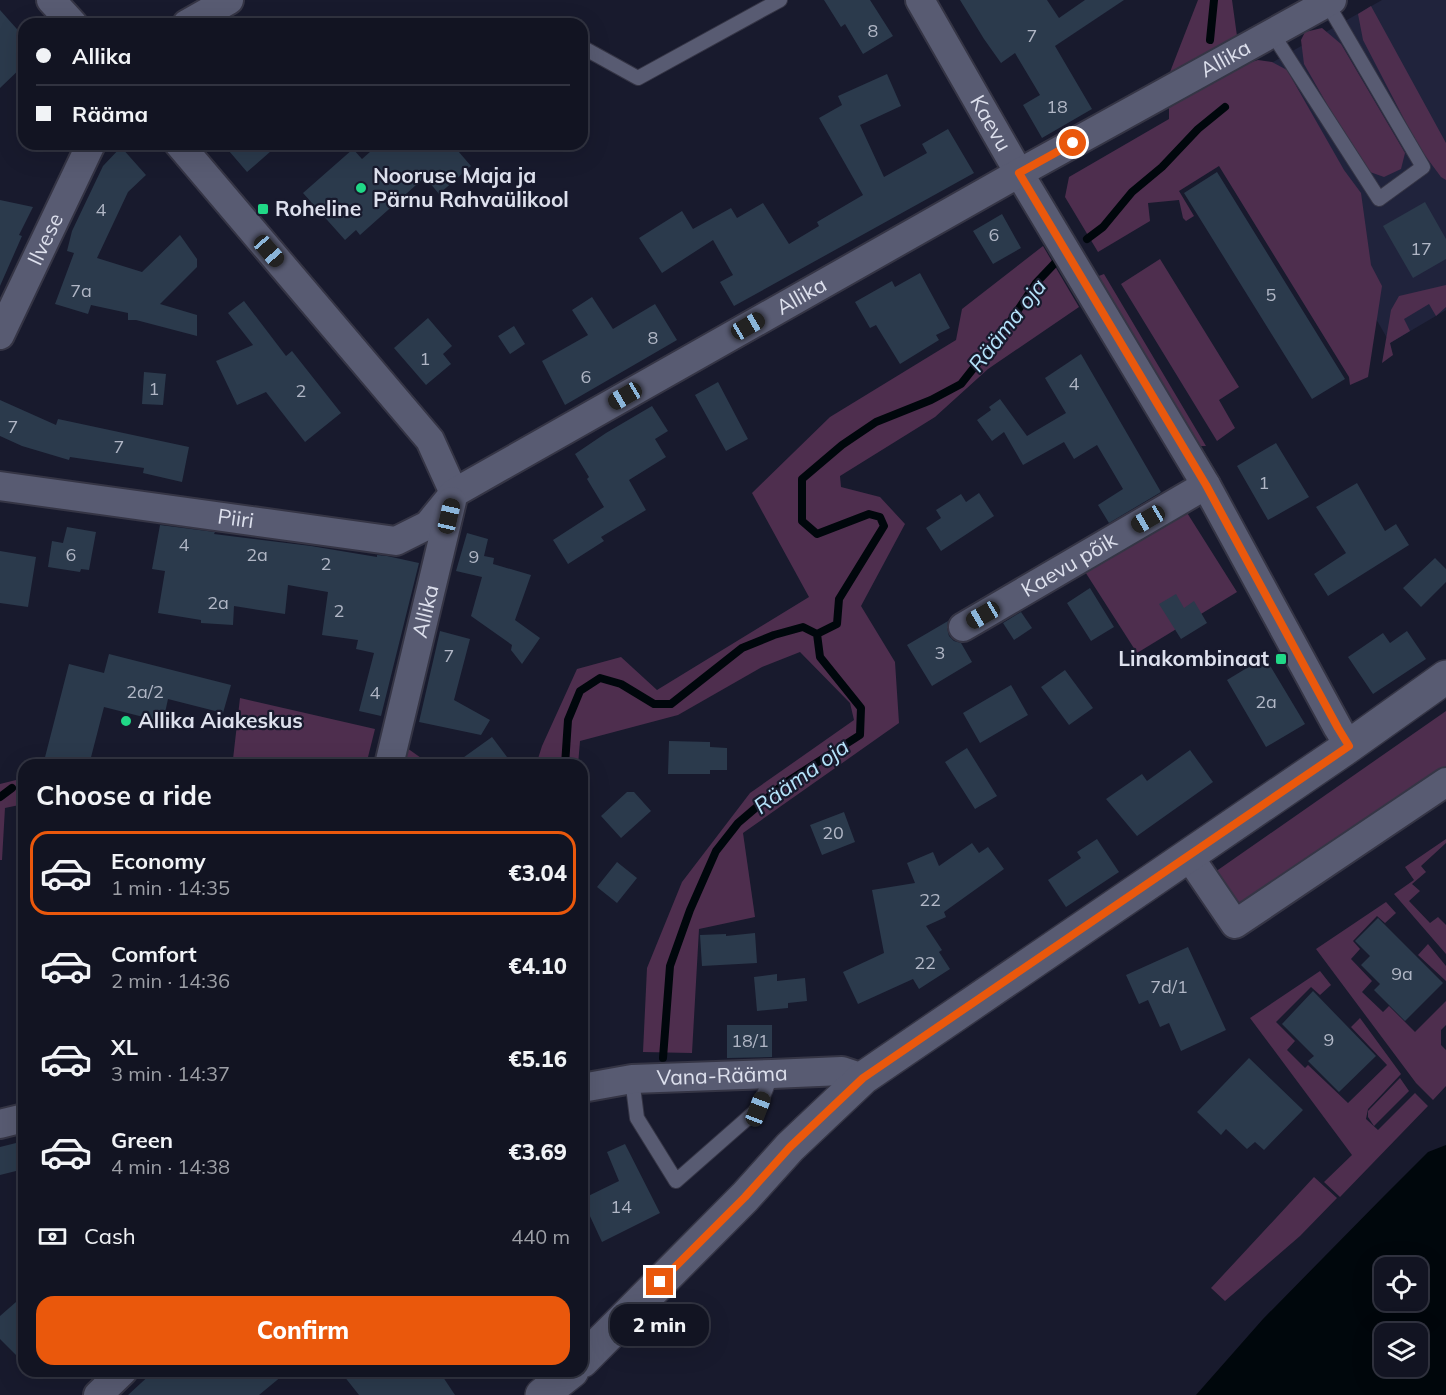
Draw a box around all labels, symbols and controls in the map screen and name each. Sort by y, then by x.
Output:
house number: 8 [868,19,878,42]
house number: 7 [1027,24,1037,47]
street label: Allika [1195,34,1255,82]
text: Allika [72,42,131,70]
street label: Kaevu [965,90,1018,155]
house number: 18 [1046,95,1068,118]
text: Rääma [72,100,148,128]
route start [1059,129,1086,156]
place label: Nooruse Maja ja Pärnu Rahvaülikool [373,162,569,212]
marker: Nooruse Maja ja Pärnu Rahvaülikool [354,181,368,195]
place label: Roheline [275,195,361,221]
house number: 4 [96,198,107,221]
marker: Roheline [256,202,270,216]
street label: Ilvese [21,209,68,269]
house number: 6 [989,223,999,246]
car [250,232,288,270]
house number: 17 [1410,237,1432,260]
street label: Allika [771,271,831,320]
water label: Rääma oja [962,273,1052,377]
house number: 7a [70,279,92,302]
house number: 5 [1266,283,1277,306]
car [728,309,768,343]
house number: 8 [648,326,658,349]
house number: 1 [420,347,430,370]
house number: 6 [581,365,591,388]
house number: 4 [1069,372,1080,395]
house number: 1 [149,377,159,400]
house number: 2 [296,379,306,402]
car [605,379,645,413]
house number: 7 [8,415,18,438]
house number: 7 [114,435,124,458]
house number: 1 [1259,471,1269,494]
car [436,496,462,536]
street label: Piiri [216,502,256,533]
car [1128,502,1168,536]
street label: Kaevu põik [1016,526,1121,602]
house number: 4 [179,533,190,556]
house number: 6 [66,543,76,566]
house number: 2a [246,543,268,566]
house number: 9 [469,545,479,568]
house number: 2 [321,552,331,575]
street label: Allika [406,582,444,640]
house number: 2a [207,591,229,614]
car [963,598,1003,632]
house number: 2 [334,599,344,622]
house number: 3 [935,641,945,664]
house number: 7 [444,644,454,667]
place label: Linakombinaat [1118,645,1269,671]
marker: Linakombinaat [1274,652,1288,666]
house number: 2a/2 [126,680,164,703]
house number: 4 [370,681,381,704]
house number: 2a [1255,690,1277,713]
place label: Allika Aiakeskus [138,707,303,733]
marker: Allika Aiakeskus [119,714,133,728]
water label: Rääma oja [748,732,854,820]
text: Choose a ride [36,778,212,812]
house number: 20 [822,821,844,844]
icon: car [39,846,93,900]
text: Economy [111,847,206,875]
text: €3.04 [508,859,567,887]
text: 1 min · 14:35 [111,875,230,900]
house number: 22 [919,888,941,911]
icon: car [39,939,93,993]
text: Comfort [111,940,197,968]
house number: 22 [914,951,936,974]
text: €4.10 [508,952,567,980]
house number: 9a [1391,962,1413,985]
text: 2 min · 14:36 [111,968,230,993]
house number: 7d/1 [1150,975,1188,998]
house number: 9 [1324,1028,1334,1051]
house number: 18/1 [731,1029,769,1052]
icon: car [39,1032,93,1086]
text: XL [111,1033,138,1061]
text: €5.16 [508,1045,567,1073]
street label: Vana-Rääma [656,1059,788,1090]
text: 3 min · 14:37 [111,1061,230,1086]
car [743,1089,773,1129]
icon: car [39,1125,93,1179]
text: Green [111,1126,173,1154]
text: €3.69 [508,1138,567,1166]
text: 4 min · 14:38 [111,1154,230,1179]
house number: 14 [610,1195,632,1218]
icon: cash [36,1220,69,1253]
text: Cash [84,1222,136,1250]
text: 440 m [511,1224,570,1249]
map controls [1374,1257,1428,1377]
button: locate [1374,1257,1428,1311]
route end [646,1268,673,1295]
button: Confirm [36,1296,570,1365]
callout: 2 min [610,1303,710,1345]
text: 2 min [633,1312,686,1337]
button: layers [1374,1323,1428,1377]

